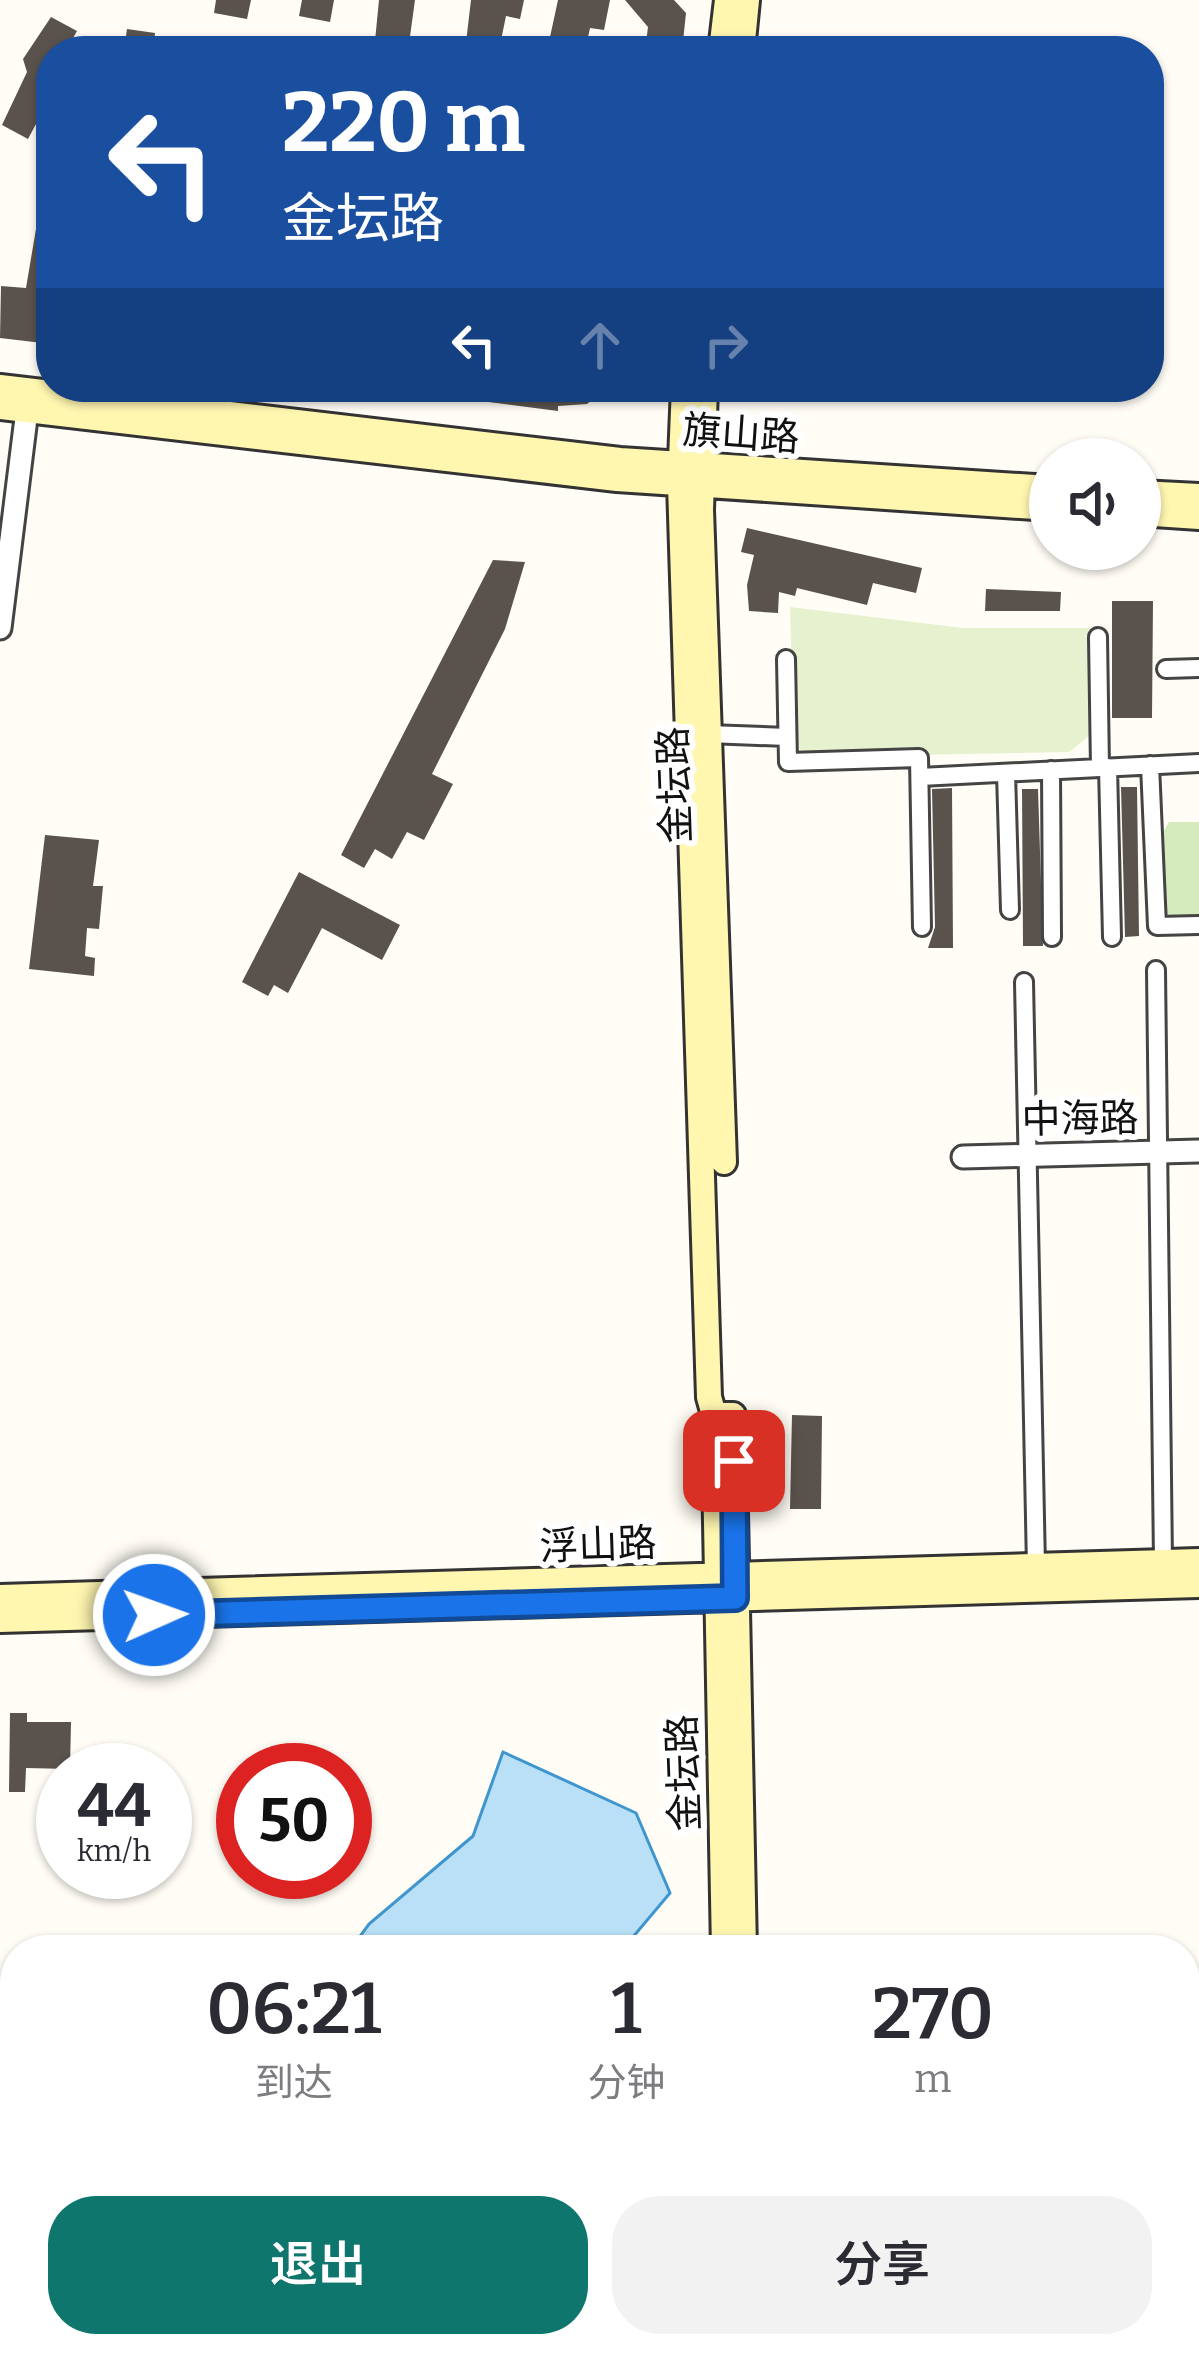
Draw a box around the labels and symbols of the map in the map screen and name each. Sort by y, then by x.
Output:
street label: 旗山路 [681,407,801,461]
street label: 金坛路 [650,726,700,844]
street label: 中海路 [1021,1095,1139,1143]
pin [683,1410,785,1512]
street label: 浮山路 [539,1520,657,1570]
position arrow [91,1552,217,1678]
street label: 金坛路 [659,1714,709,1832]
speed limit sign: 50 [216,1743,372,1899]

